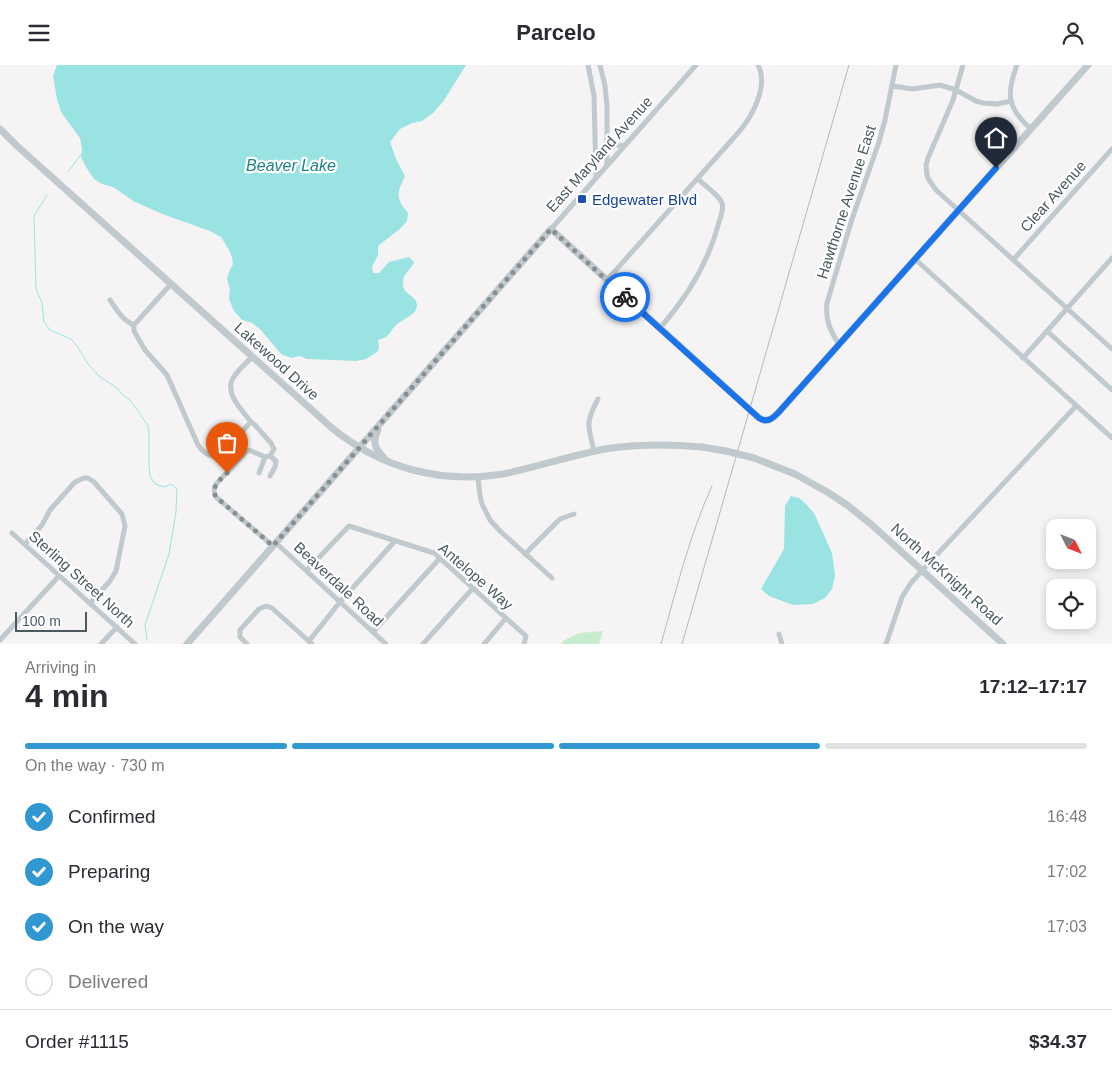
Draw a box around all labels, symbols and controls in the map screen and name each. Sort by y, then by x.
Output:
icon: menu [25,19,53,47]
icon: person [1059,19,1087,47]
text: Parcelo [516,20,596,45]
street label: East Maryland Avenue [543,93,655,215]
pin [975,117,1017,168]
street label: Hawthorne Avenue East [813,122,879,281]
icon: home [982,124,1010,152]
water label: Beaver Lake [246,157,336,174]
street label: Clear Avenue [1017,157,1089,235]
place label: Edgewater Blvd [592,191,697,208]
marker: Edgewater Blvd [576,193,588,205]
courier [600,272,650,322]
icon: bike [611,283,639,311]
street label: Lakewood Drive [231,319,323,403]
pin [206,422,248,473]
icon: bag [213,429,241,457]
north arrow [1046,519,1096,569]
map controls [1046,519,1096,629]
street label: North McKnight Road [888,520,1006,628]
street label: Sterling Street North [26,527,138,631]
street label: Beaverdale Road [291,538,387,630]
street label: Antelope Way [435,539,517,613]
button: locate [1046,579,1096,629]
scale bar [15,609,88,632]
text: 100 m [22,613,61,629]
text: Arriving in [25,659,96,676]
text: 17:12–17:17 [979,676,1087,697]
text: 4 min [25,678,109,714]
text: On the way · 730 m [25,757,165,774]
icon: check [25,803,53,831]
text: Confirmed [68,806,156,827]
text: 16:48 [1047,808,1087,825]
icon: check [25,858,53,886]
text: Preparing [68,861,150,882]
text: 17:02 [1047,863,1087,880]
icon: check [25,913,53,941]
text: On the way [68,916,164,937]
text: 17:03 [1047,918,1087,935]
text: Delivered [68,971,148,992]
text: Order #1115 [25,1031,129,1052]
text: $34.37 [1029,1031,1087,1052]

